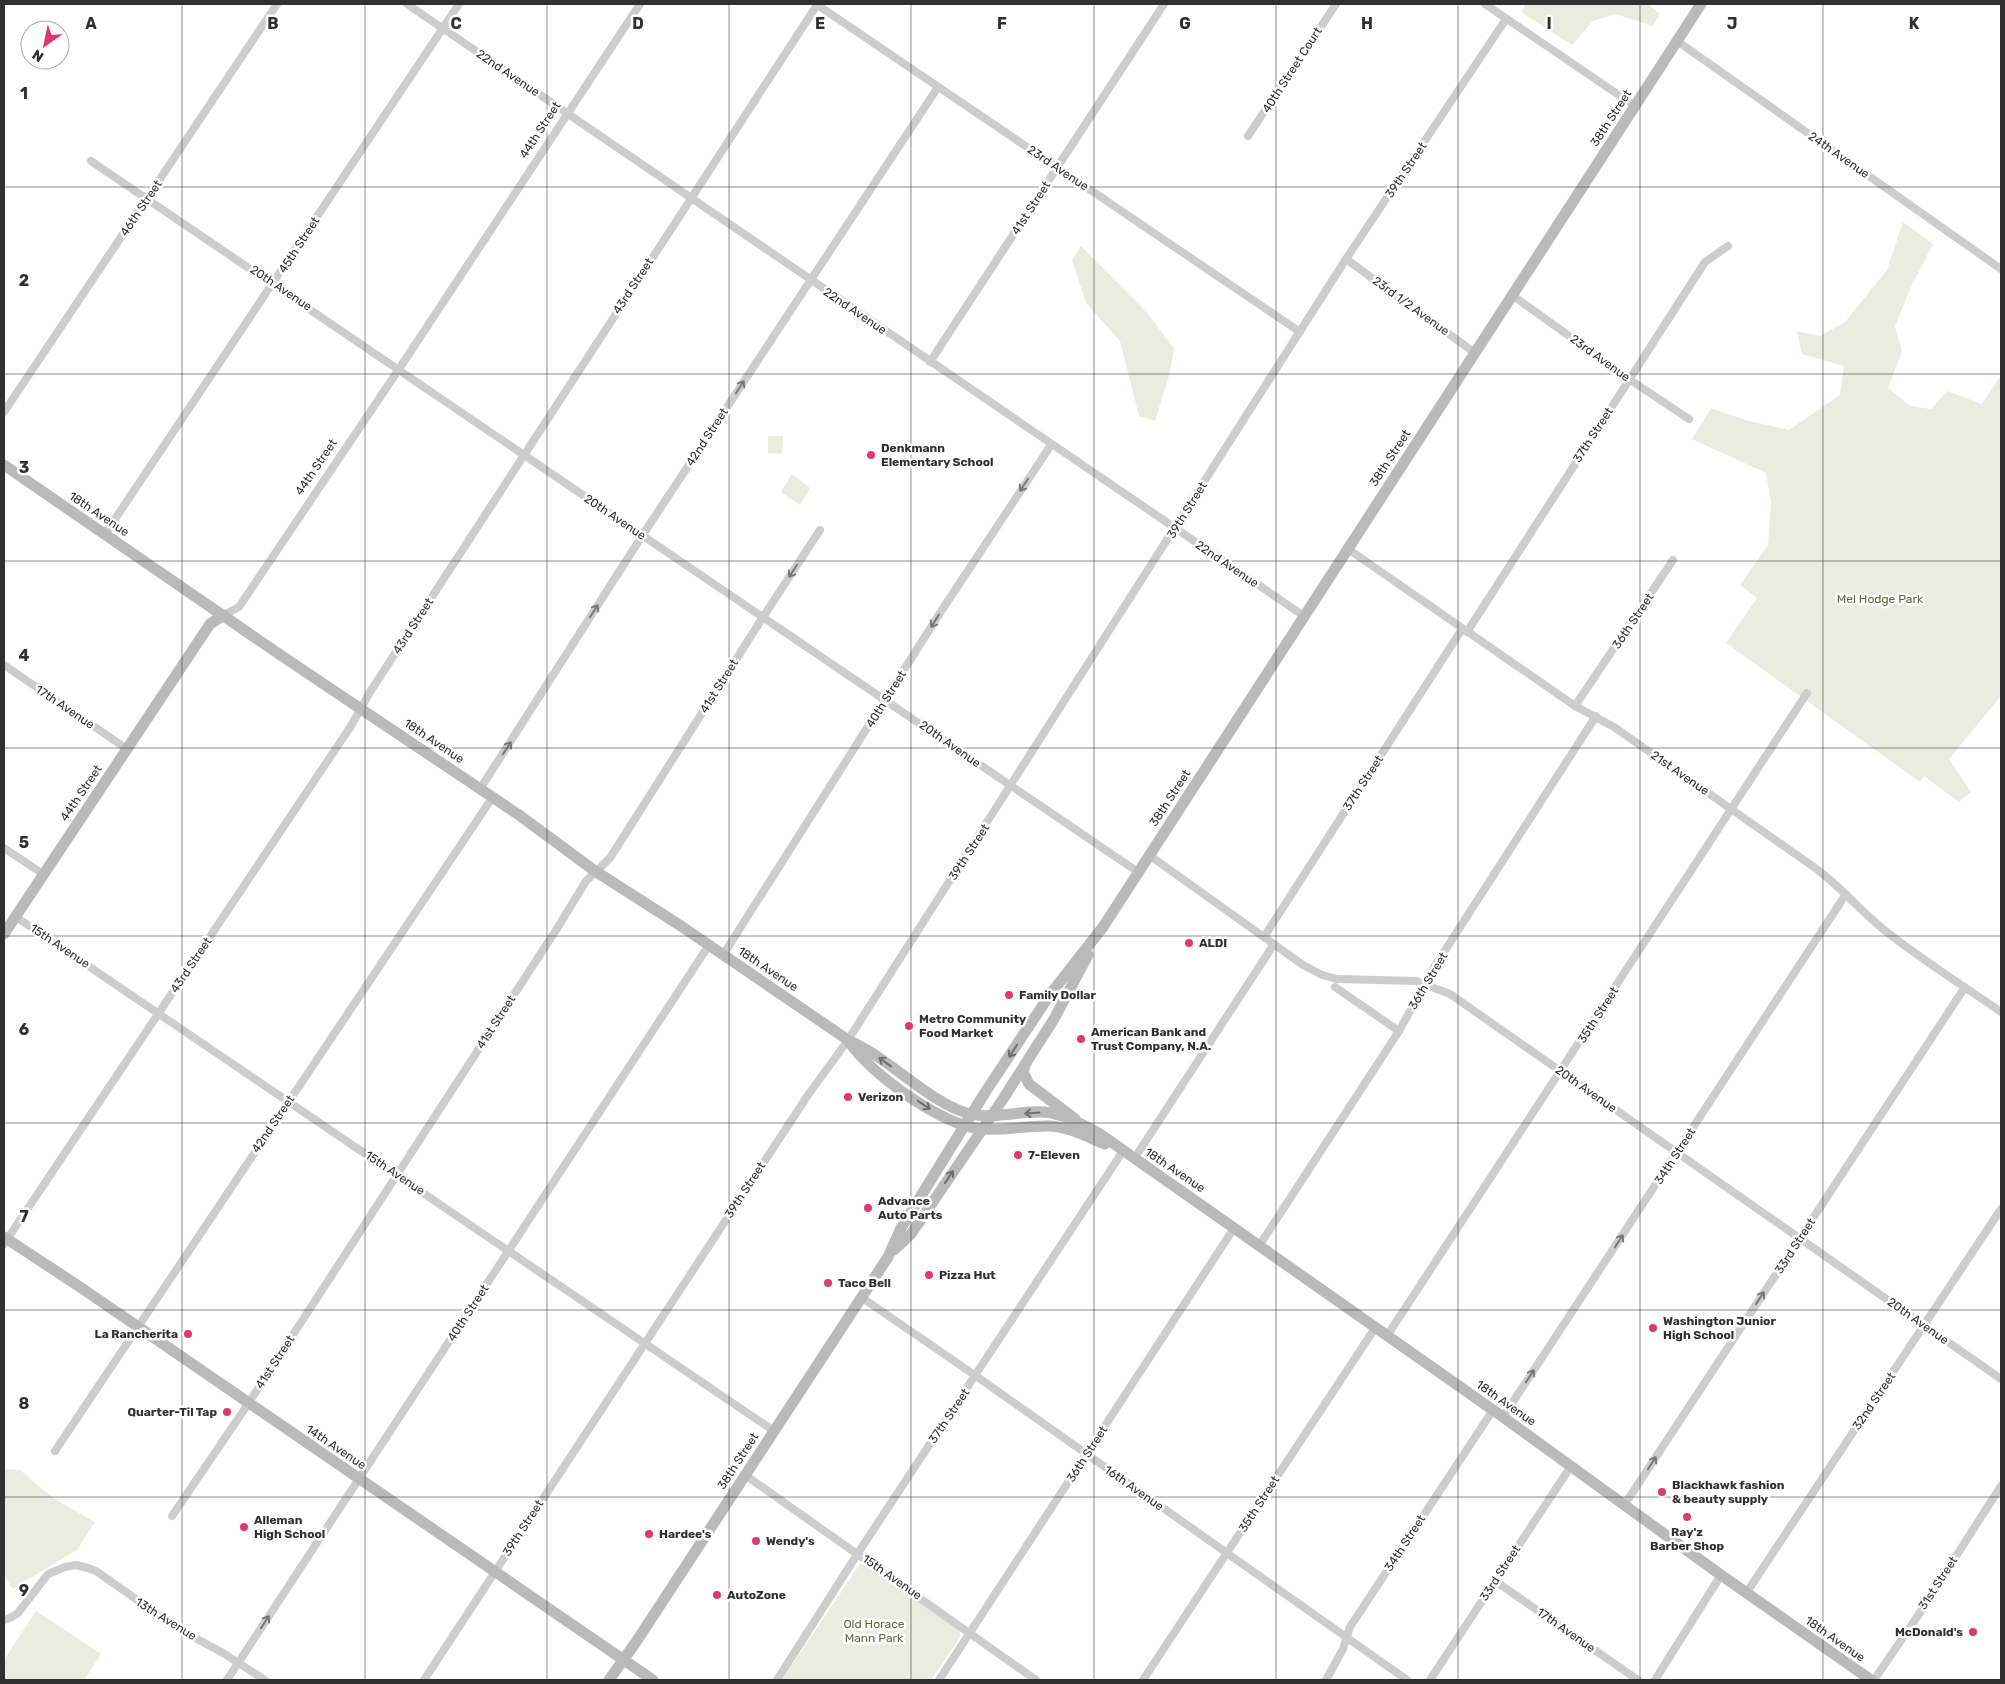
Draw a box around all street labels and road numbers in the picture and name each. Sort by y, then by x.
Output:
street label: 40th Street Court [1259,24,1325,115]
street label: 22nd Avenue [474,47,542,99]
street label: 38th Street [1588,87,1635,149]
street label: 44th Street [517,99,564,161]
street label: 24th Avenue [1806,129,1872,181]
street label: 39th Street [1382,139,1430,200]
street label: 23rd Avenue [1025,142,1091,194]
street label: 46th Street [117,177,165,239]
street label: 41st Street [1009,178,1054,237]
street label: 45th Street [276,214,323,276]
street label: 43rd Street [610,255,656,317]
street label: 20th Avenue [248,262,315,314]
street label: 23rd 1/2 Avenue [1370,274,1452,339]
street label: 22nd Avenue [821,285,889,337]
street label: 23rd Avenue [1567,332,1633,385]
street label: 42nd Street [683,405,731,469]
street label: 37th Street [1570,405,1616,465]
street label: 38th Street [1367,427,1414,489]
street label: 44th Street [292,436,340,498]
street label: 39th Street [1164,479,1210,541]
street label: 18th Avenue [66,489,132,539]
street label: 20th Avenue [582,491,649,543]
street label: 22nd Avenue [1193,538,1261,590]
street label: 36th Street [1609,590,1657,651]
street label: 43rd Street [390,595,436,657]
street label: 41st Street [697,656,741,715]
street label: 40th Street [863,668,909,730]
street label: 17th Avenue [33,682,97,732]
street label: 18th Avenue [401,716,467,766]
street label: 20th Avenue [917,718,983,770]
street label: 21st Avenue [1648,748,1712,798]
street label: 37th Street [1340,753,1386,813]
street label: 44th Street [57,762,105,824]
street label: 38th Street [1147,767,1194,829]
street label: 39th Street [946,821,992,883]
street label: 15th Avenue [28,921,93,971]
street label: 43rd Street [167,934,215,995]
street label: 18th Avenue [735,944,801,994]
street label: 36th Street [1405,950,1451,1012]
street label: 35th Street [1575,984,1621,1046]
street label: 41st Street [474,992,519,1051]
street label: 20th Avenue [1553,1063,1619,1115]
street label: 42nd Street [249,1092,298,1155]
street label: 34th Street [1652,1125,1699,1187]
street label: 18th Avenue [1142,1145,1208,1195]
street label: 15th Avenue [363,1148,428,1198]
street label: 39th Street [722,1159,768,1221]
street label: 33rd Street [1772,1215,1818,1276]
street label: 40th Street [445,1282,492,1344]
street label: 20th Avenue [1885,1295,1951,1347]
street label: 41st Street [253,1332,298,1391]
street label: 32nd Street [1850,1369,1899,1432]
street label: 18th Avenue [1474,1377,1539,1429]
street label: 37th Street [926,1386,973,1446]
street label: 14th Avenue [303,1422,369,1472]
street label: 36th Street [1064,1423,1110,1485]
street label: 38th Street [715,1430,762,1492]
street label: 16th Avenue [1102,1462,1167,1514]
street label: 35th Street [1236,1473,1282,1535]
street label: 39th Street [500,1497,546,1559]
street label: 34th Street [1382,1512,1429,1574]
street label: 33rd Street [1477,1542,1523,1603]
street label: 15th Avenue [860,1551,924,1603]
street label: 31st Street [1916,1554,1961,1612]
street label: 13th Avenue [133,1595,199,1643]
street label: 17th Avenue [1534,1605,1598,1655]
street label: 18th Avenue [1803,1613,1868,1665]

